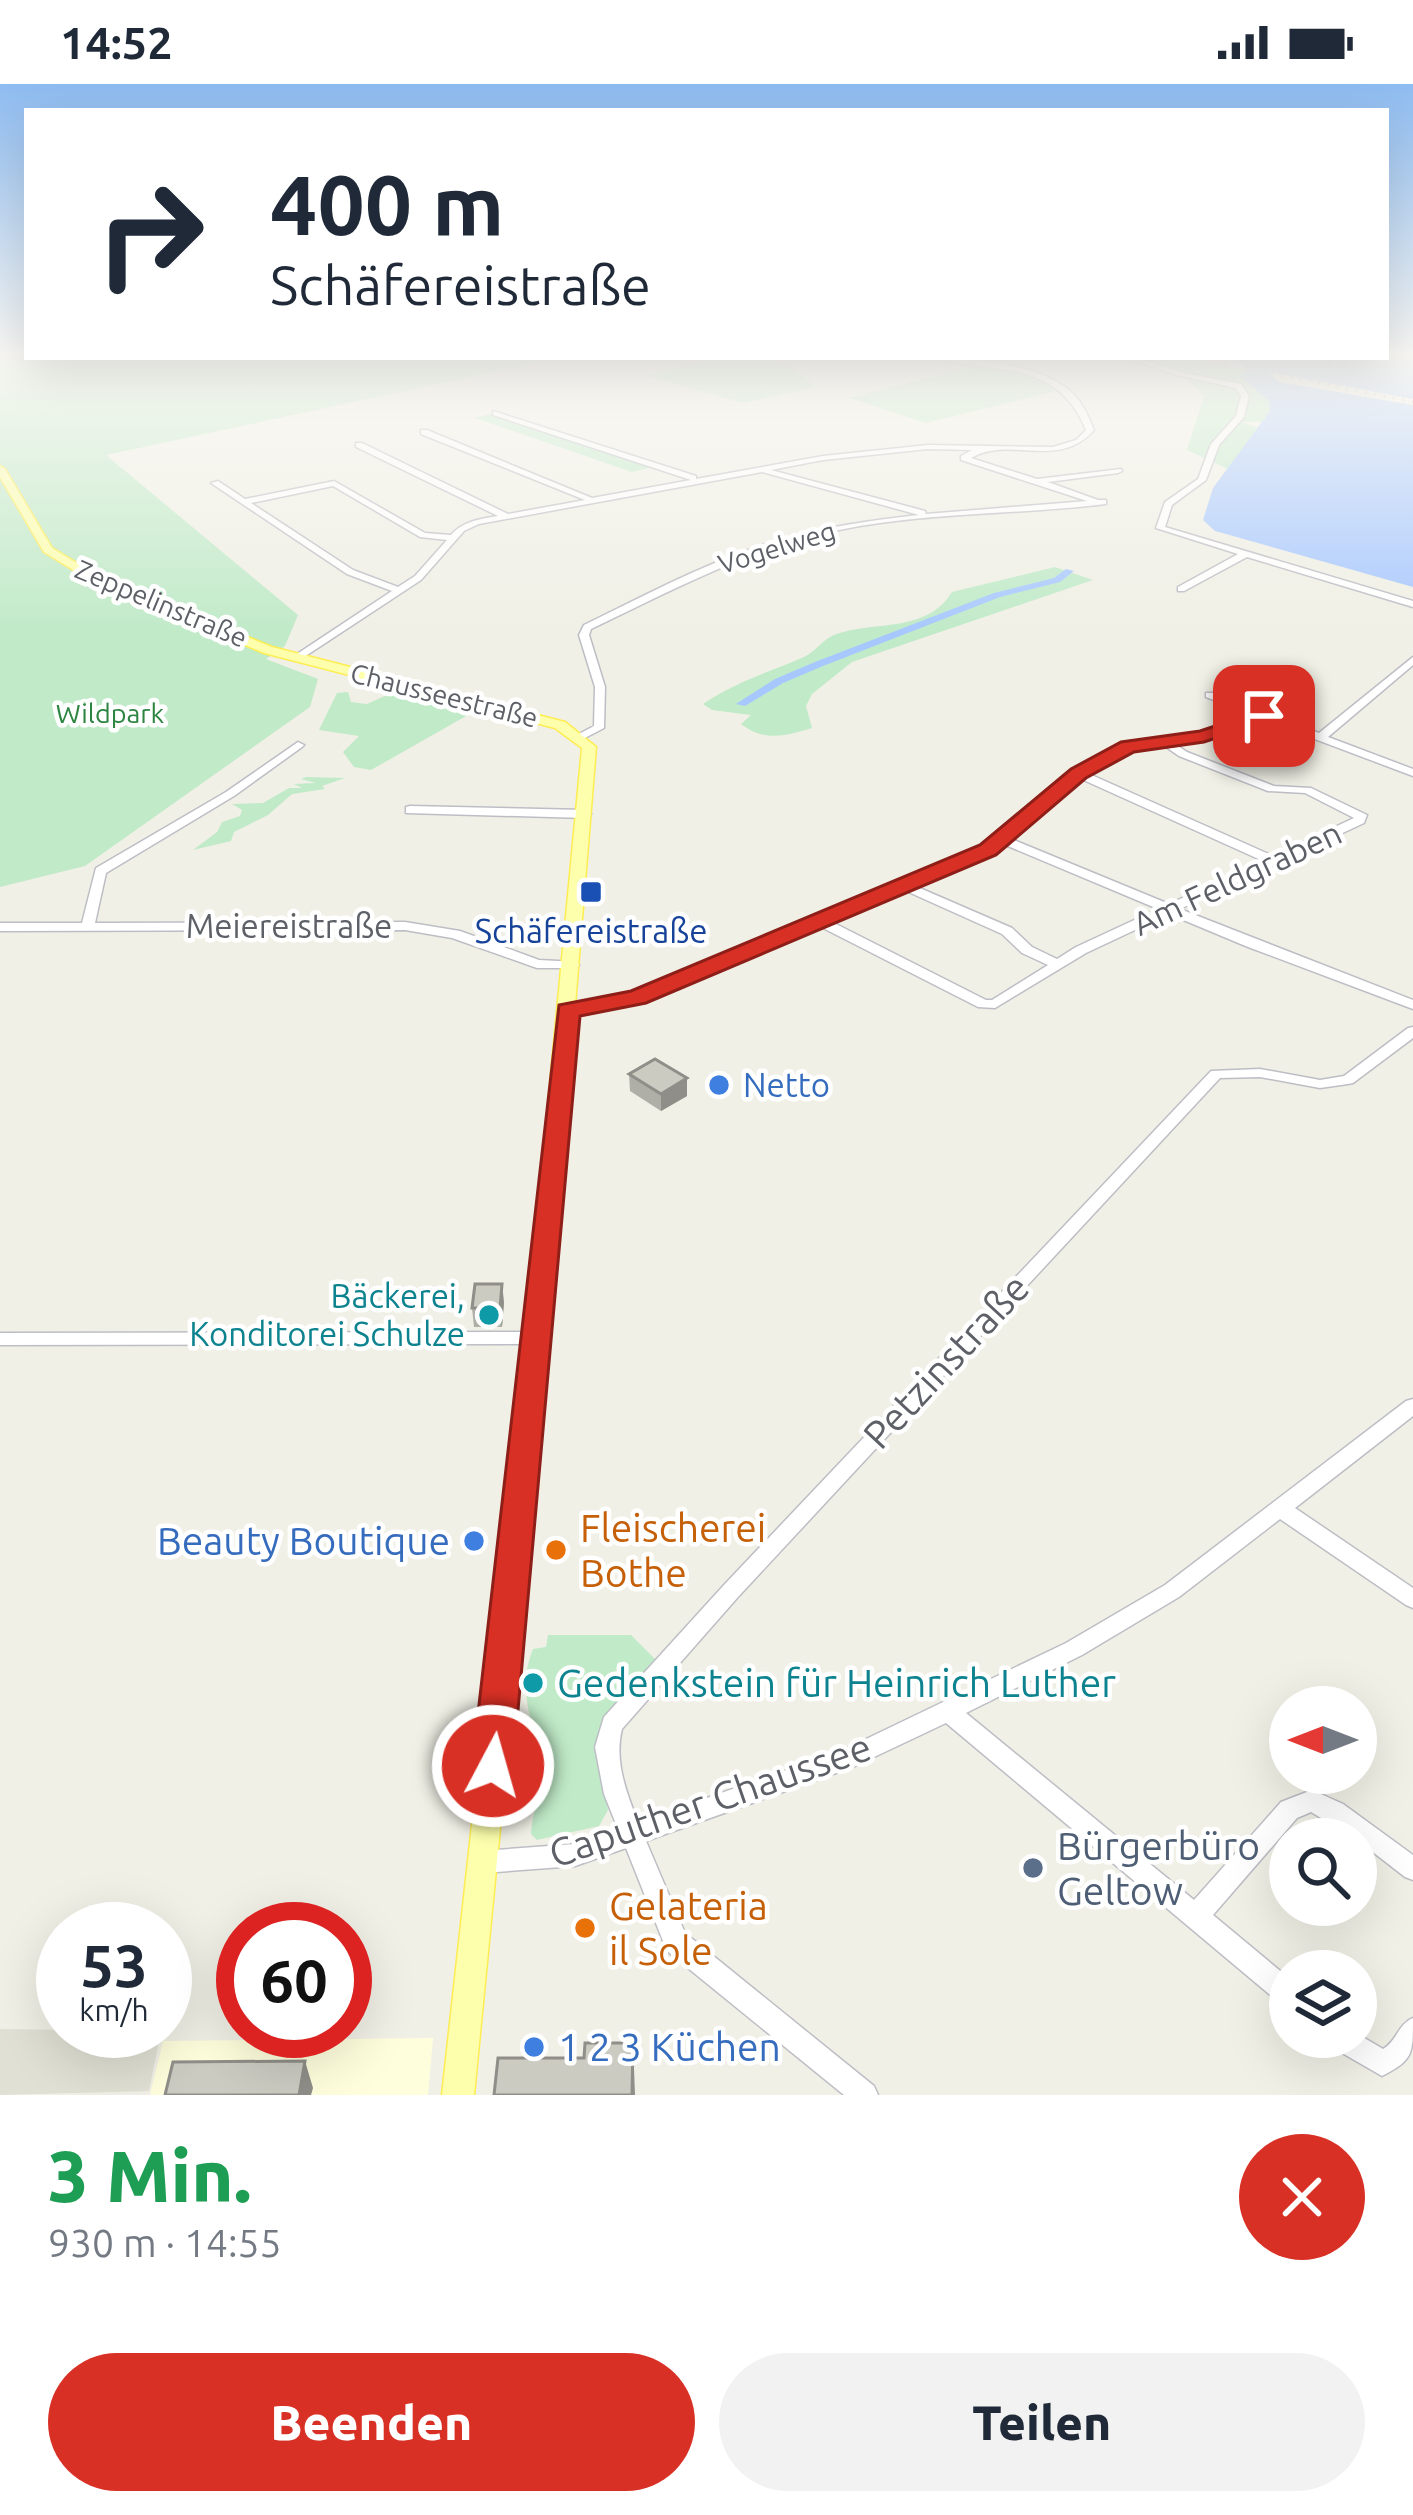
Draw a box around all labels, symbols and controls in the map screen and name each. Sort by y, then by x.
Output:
text: 14:52 [60,17,173,68]
icon: right [72,156,228,312]
text: 400 m [270,157,504,251]
text: Schäfereistraße [270,255,651,315]
street label: Vogelweg [715,515,839,579]
street label: Zeppelinstraße [71,553,252,653]
street label: Chausseestraße [347,657,541,733]
pin [1213,665,1315,767]
icon: arrive [1231,683,1297,749]
park label: Wildpark [56,698,165,728]
street label: Am Feldgraben [1127,813,1347,942]
marker: Schäfereistraße [578,879,604,905]
street label: Meiereistraße [186,907,392,944]
place label: Schäfereistraße [475,912,707,949]
place label: Netto [743,1066,830,1103]
marker: Netto [706,1072,732,1098]
street label: Petzinstraße [854,1265,1037,1456]
place label: Bäckerei, Konditorei Schulze [189,1277,465,1352]
marker: Bäckerei, Konditorei Schulze [476,1302,502,1328]
place label: Fleischerei Bothe [580,1506,766,1594]
place label: Beauty Boutique [157,1519,450,1562]
marker: Beauty Boutique [461,1528,487,1554]
marker: Fleischerei Bothe [543,1537,569,1563]
place label: Gedenkstein für Heinrich Luther [557,1661,1116,1704]
marker: Gedenkstein für Heinrich Luther [520,1670,546,1696]
north arrow [1269,1686,1377,1794]
map controls [1269,1686,1377,2058]
position arrow [430,1703,556,1829]
street label: Caputher Chaussee [543,1724,876,1875]
button: search [1269,1818,1377,1926]
place label: Bürgerbüro Geltow [1057,1824,1260,1912]
marker: Bürgerbüro Geltow [1020,1855,1046,1881]
place label: Gelateria il Sole [609,1884,768,1972]
speed limit sign: 60 [216,1902,372,2058]
marker: Gelateria il Sole [572,1915,598,1941]
text: 53 [80,1931,148,1998]
button: layers [1269,1950,1377,2058]
text: km/h [79,1993,149,2027]
place label: 1 2 3 Küchen [558,2025,781,2068]
marker: 1 2 3 Küchen [521,2034,547,2060]
button: close [1239,2134,1365,2260]
text: 3 Min. [48,2135,251,2216]
text: 930 m · 14:55 [48,2221,282,2264]
button: Beenden [48,2353,695,2491]
button: Teilen [719,2353,1365,2491]

